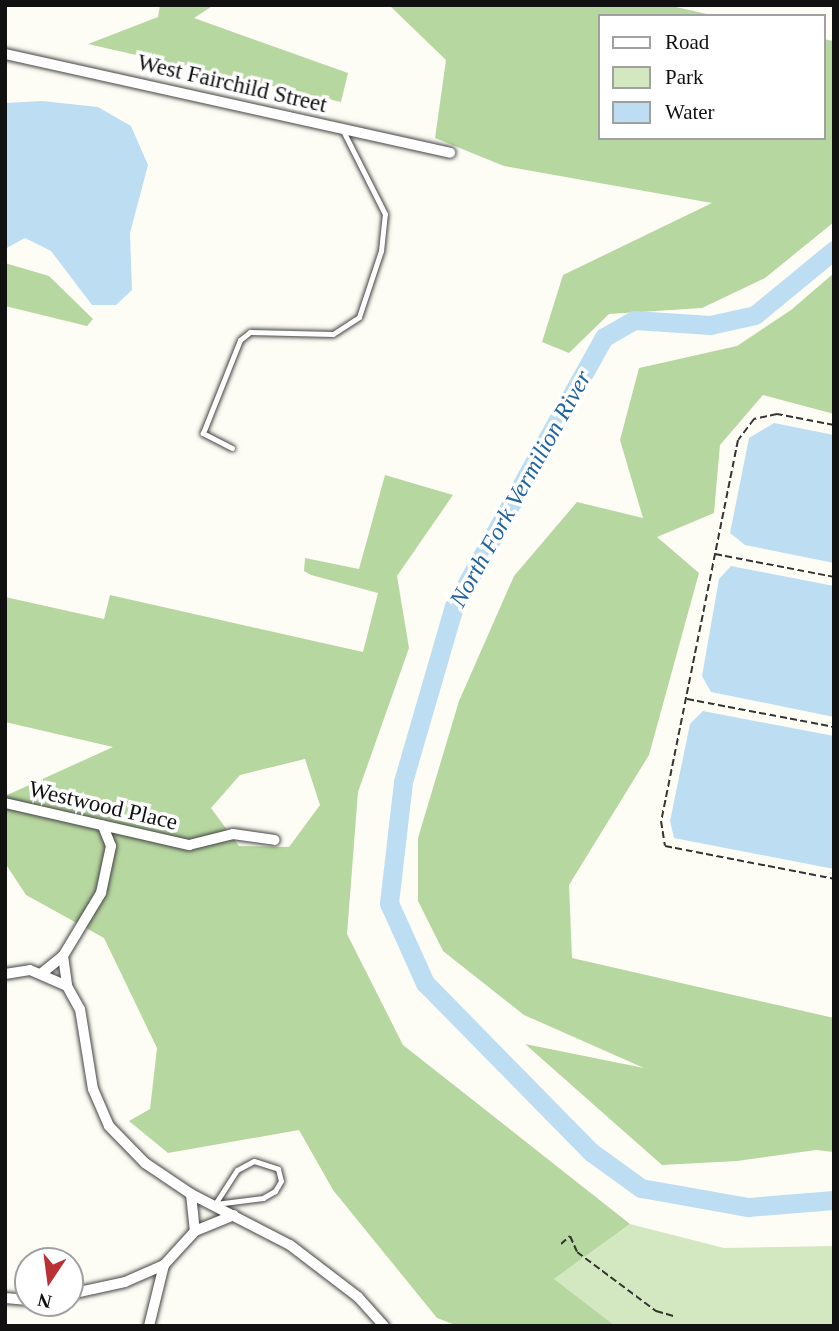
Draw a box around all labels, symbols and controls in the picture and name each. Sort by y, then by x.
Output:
legend [598,14,825,140]
text: Road [665,30,709,54]
street label: West Fairchild Street [135,49,329,119]
text: Park [665,65,704,89]
text: Water [665,100,715,124]
water label: North Fork Vermilion River [444,366,598,612]
street label: Westwood Place [26,775,180,837]
north arrow [14,1247,84,1317]
text: N [36,1289,54,1313]

